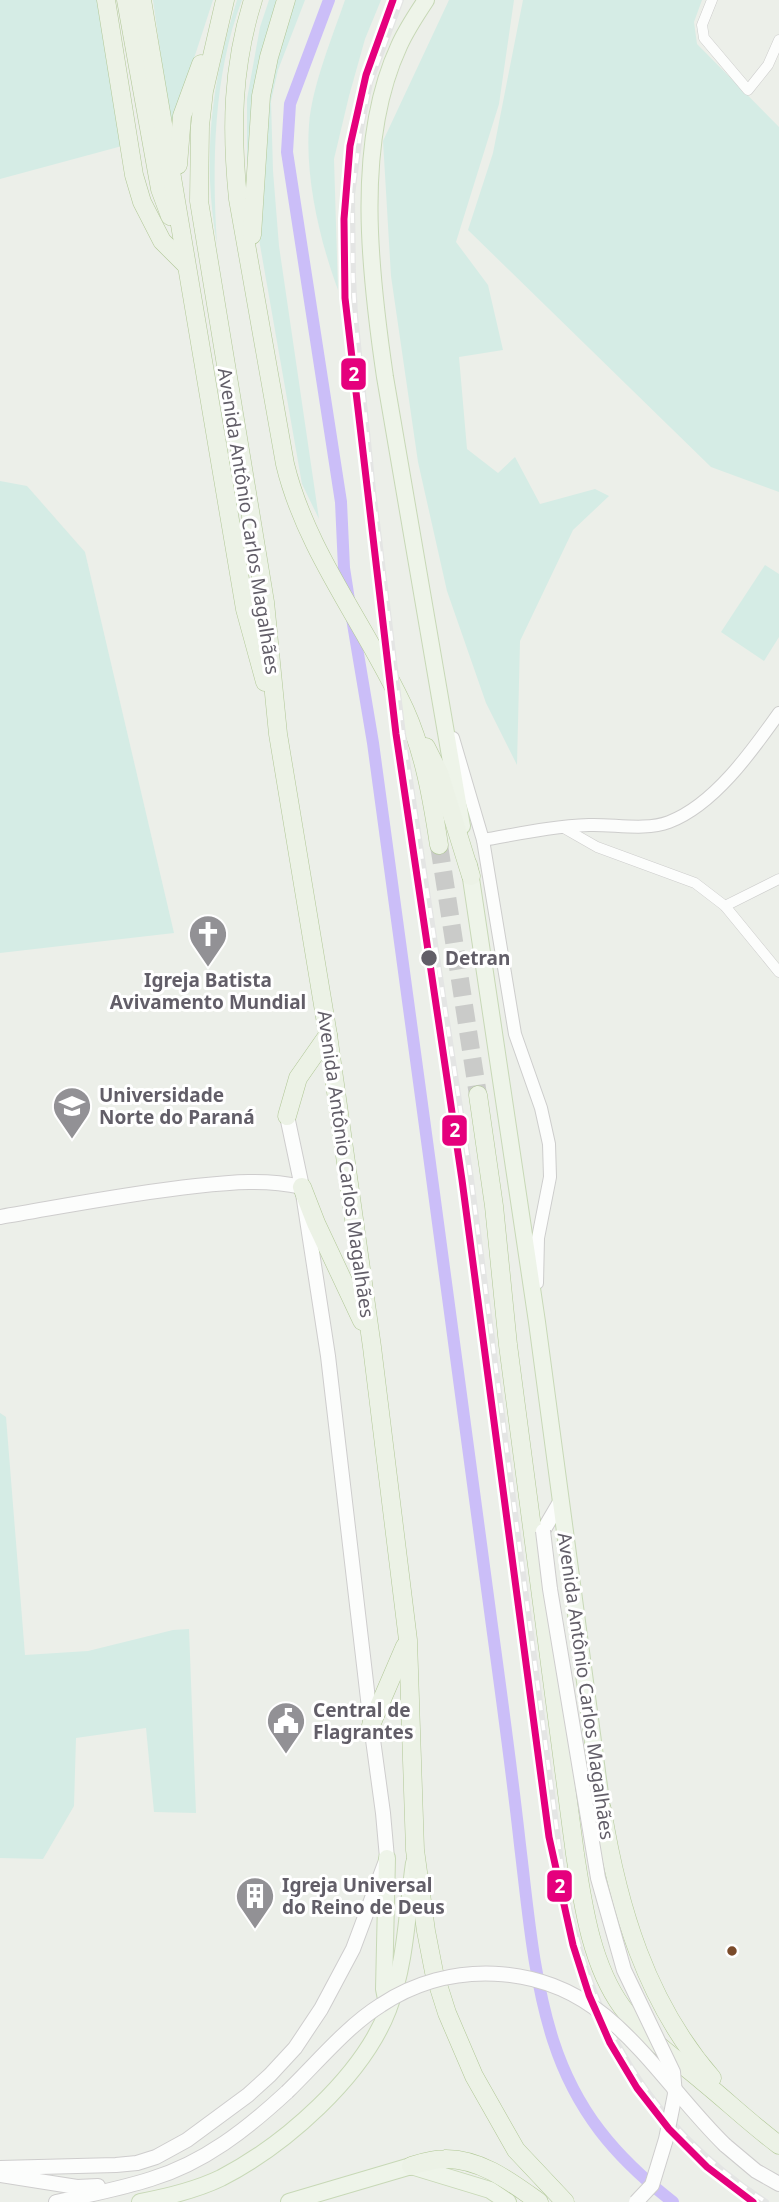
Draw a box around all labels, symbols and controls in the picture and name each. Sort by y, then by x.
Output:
line badge: 2 [340,357,367,391]
text: 2 [349,361,360,387]
street label: Avenida Antônio Carlos Magalhães [212,366,286,676]
church icon: Igreja Batista Avivamento Mundial [187,913,229,968]
place label: Detran [445,945,510,971]
marker: Detran [419,948,439,968]
place label: Igreja Batista Avivamento Mundial [110,967,306,1015]
street label: Avenida Antônio Carlos Magalhães [312,1009,380,1319]
place label: Universidade Norte do Paraná [99,1082,255,1130]
school or university icon: Universidade Norte do Paraná [51,1085,93,1140]
line badge: 2 [441,1114,468,1147]
text: 2 [450,1117,461,1143]
street label: Avenida Antônio Carlos Magalhães [552,1531,620,1841]
place label: Central de Flagrantes [313,1697,413,1745]
public building icon: Central de Flagrantes [265,1700,307,1755]
line badge: 2 [546,1869,573,1903]
place label: Igreja Universal do Reino de Deus [282,1872,445,1920]
text: 2 [555,1873,566,1899]
building icon: Igreja Universal do Reino de Deus [234,1875,276,1930]
unlabelled marker [725,1944,739,1958]

